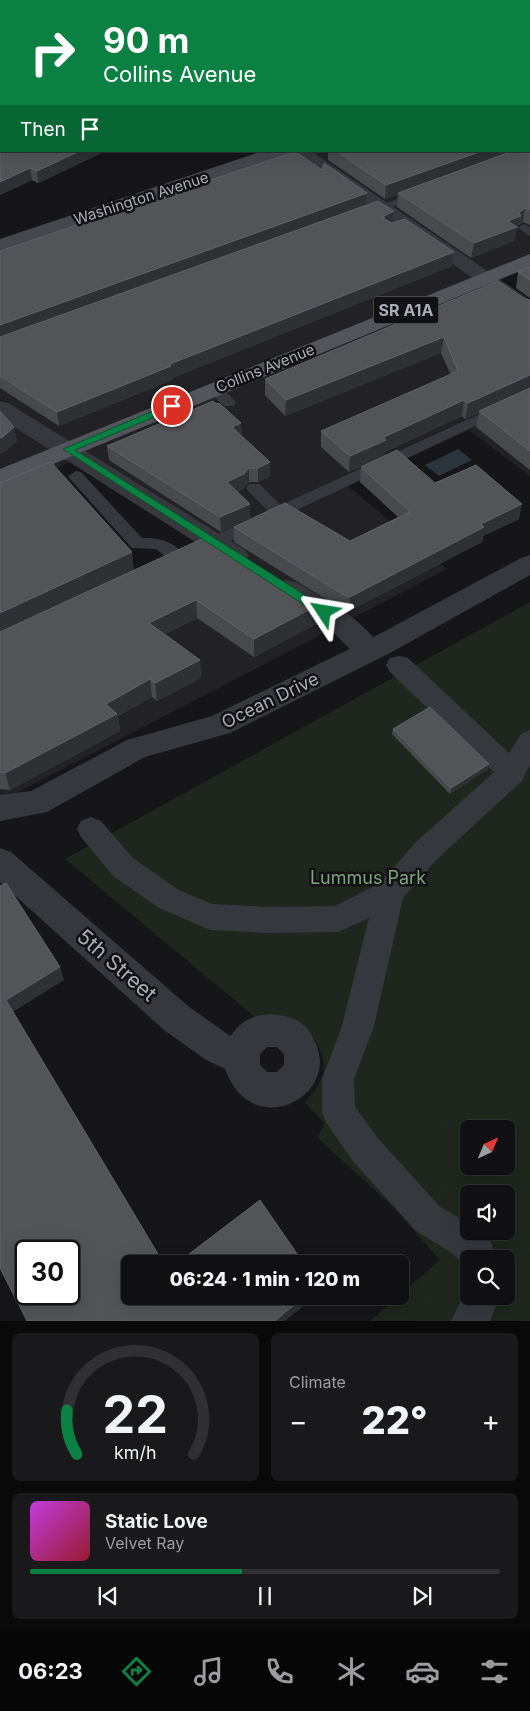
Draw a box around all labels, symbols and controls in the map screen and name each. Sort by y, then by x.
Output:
text: 90 m [103,19,190,61]
icon: right [20,20,85,85]
text: Collins Avenue [103,61,256,87]
icon: arrive [76,115,104,143]
text: Then [20,118,66,141]
street label: Washington Avenue [71,167,211,229]
road number: SR A1A [374,296,438,324]
street label: Collins Avenue [213,340,317,396]
pin [151,385,193,427]
icon: arrive [158,392,186,420]
position arrow [297,585,349,637]
street label: Ocean Drive [218,668,322,732]
park label: Lummus Park [310,867,426,888]
street label: 5th Street [72,924,162,1006]
north arrow [460,1120,515,1175]
map controls [460,1120,515,1305]
button: sound [460,1185,515,1240]
speed limit sign: 30 [15,1240,80,1305]
button: search [460,1250,515,1305]
text: 06:24 · 1 min · 120 m [170,1268,360,1291]
text: Climate [289,1372,346,1392]
text: 22 [103,1383,168,1446]
text: 22° [362,1397,427,1443]
text: − [289,1404,308,1438]
text: + [481,1404,500,1438]
text: km/h [114,1442,157,1463]
text: Static Love [105,1510,208,1533]
text: Velvet Ray [105,1533,184,1553]
icon: previous [94,1582,122,1610]
icon: pause [251,1582,279,1610]
icon: next [408,1582,436,1610]
icon: directions [119,1654,154,1689]
icon: music [191,1654,226,1689]
icon: phone [262,1654,297,1689]
icon: climate [334,1654,369,1689]
icon: car [405,1654,440,1689]
icon: filters [477,1654,512,1689]
text: 06:23 [18,1658,83,1684]

